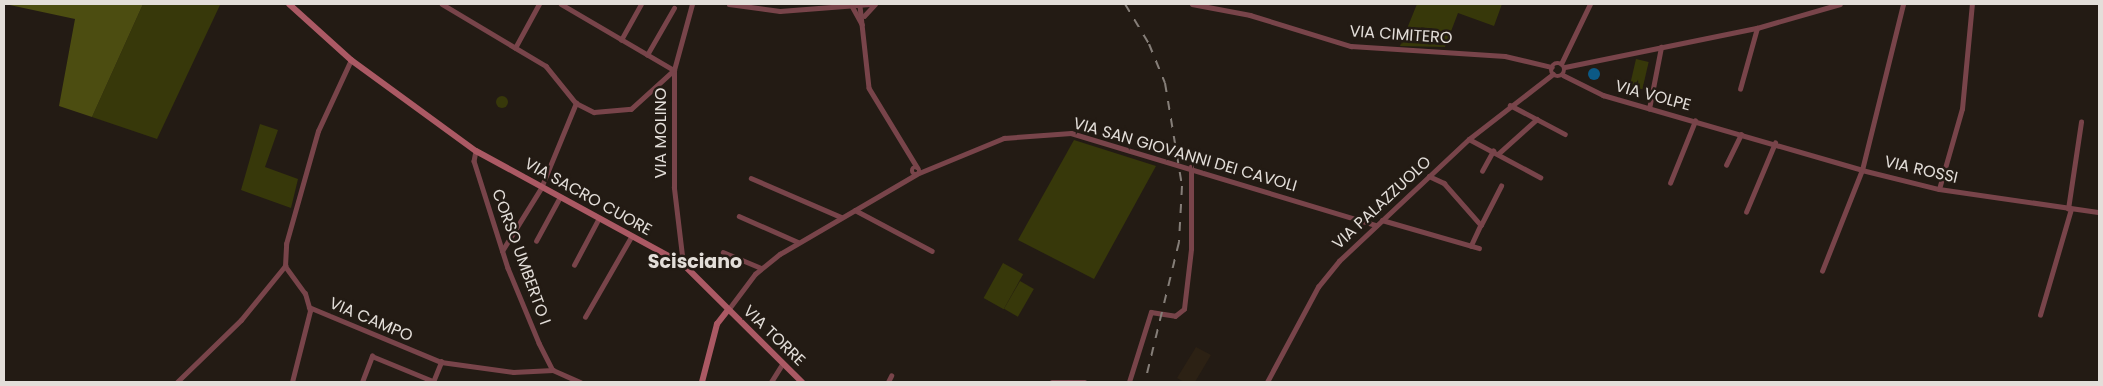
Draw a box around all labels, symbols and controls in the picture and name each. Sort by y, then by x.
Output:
street label: VIA CIMITERO [1349,22,1453,48]
street label: VIA VOLPE [1613,77,1693,115]
street label: VIA MOLINO [651,88,671,178]
street label: VIA SAN GIOVANNI DEI CAVOLI [1071,114,1299,196]
street label: VIA PALAZZUOLO [1329,152,1435,254]
street label: VIA ROSSI [1882,152,1960,188]
street label: VIA SACRO CUORE [521,154,655,240]
street label: CORSO UMBERTO I [488,187,554,327]
district label: Scisciano [648,251,742,273]
street label: VIA CAMPO [326,294,416,346]
street label: VIA TORRE [739,302,809,370]

